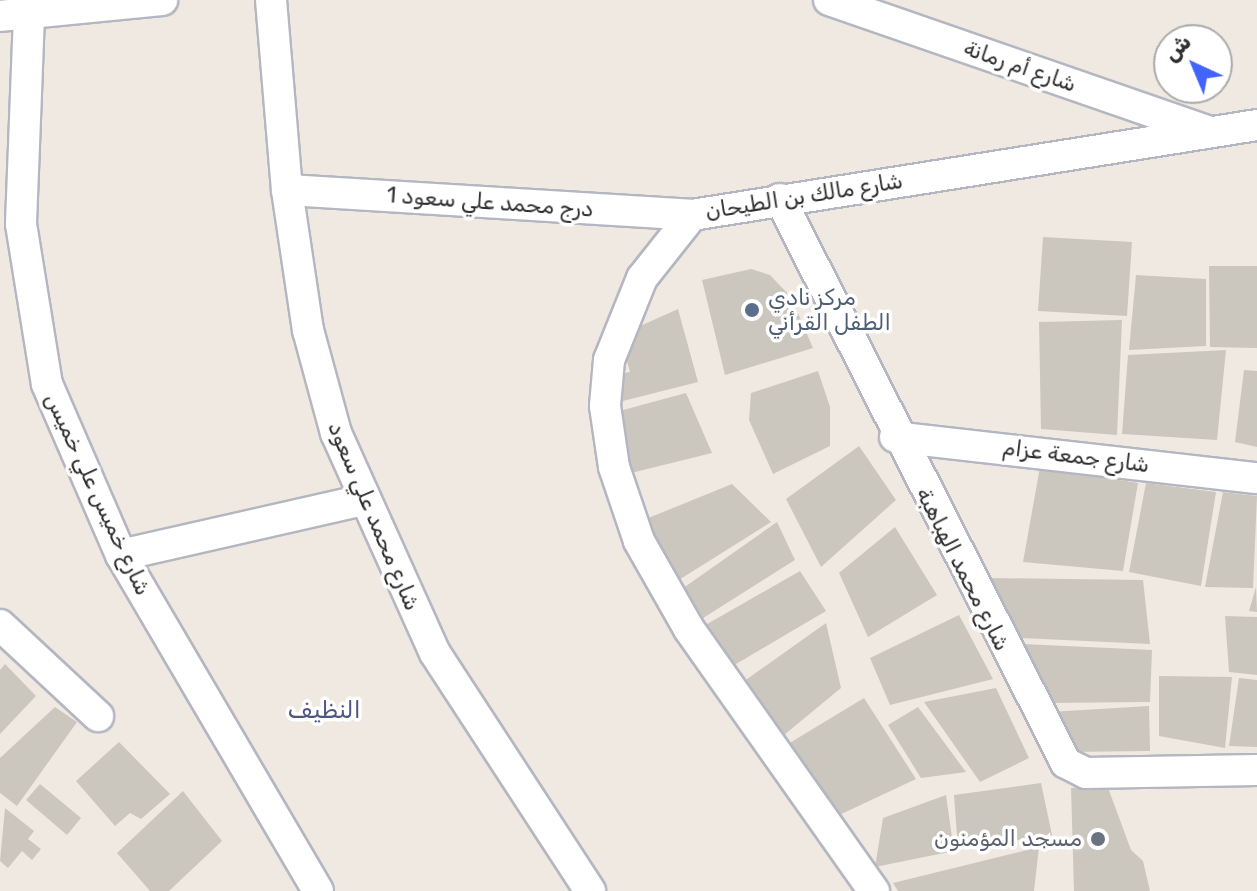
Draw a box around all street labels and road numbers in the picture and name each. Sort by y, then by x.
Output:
street label: شارع أم رمانة [960,34,1080,98]
street label: شارع مالك بن الطيحان [703,167,905,225]
street label: درج محمد علي سعود 1 [386,182,594,222]
street label: شارع خميس علي خميس [40,389,156,599]
street label: شارع محمد علي سعود [322,418,426,614]
street label: شارع جمعة عزام [1001,434,1151,478]
street label: شارع محمد الهباهبة [910,483,1016,655]

